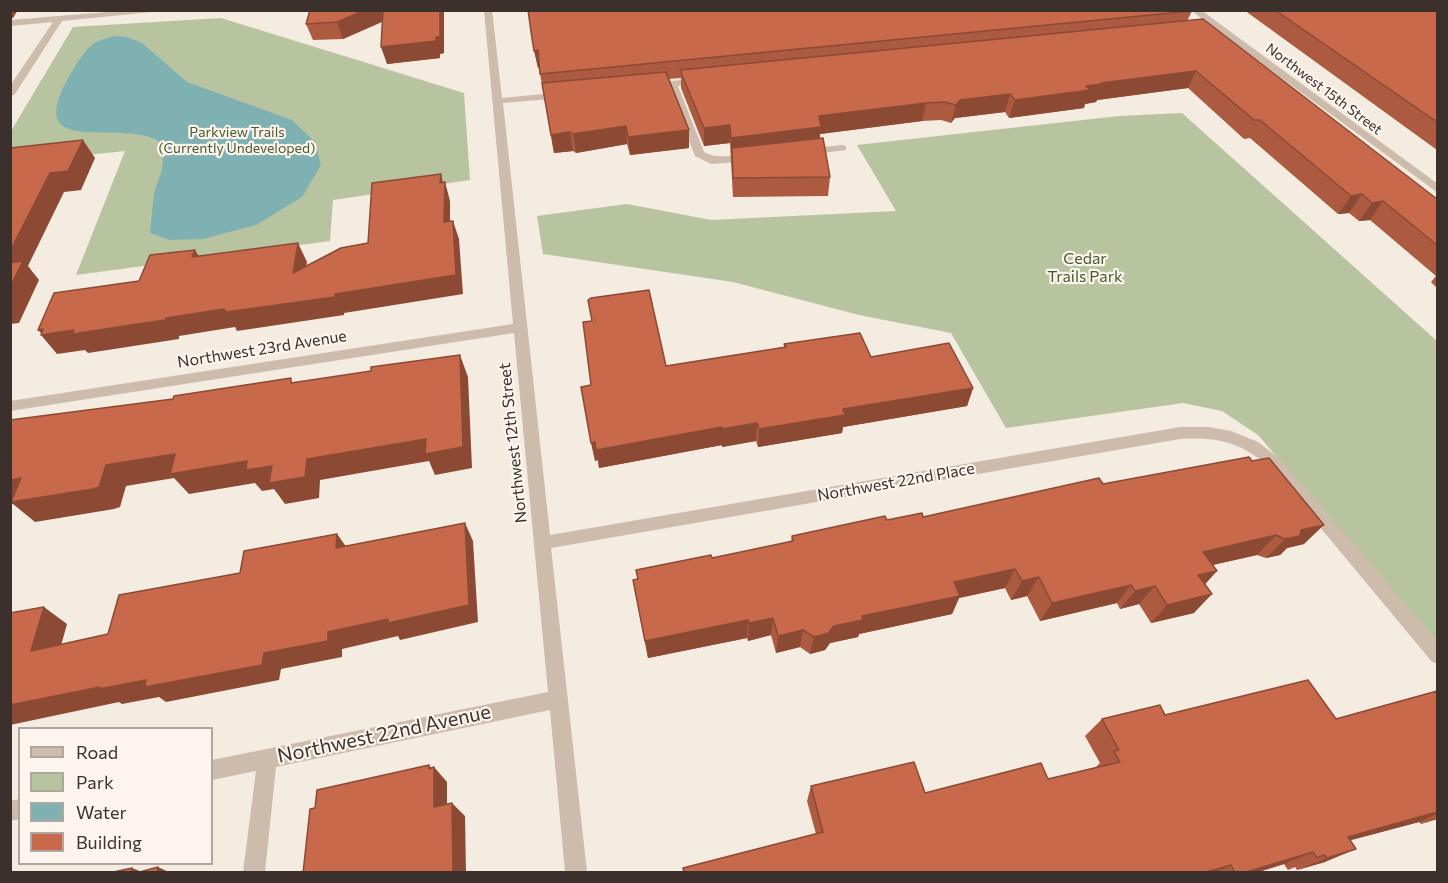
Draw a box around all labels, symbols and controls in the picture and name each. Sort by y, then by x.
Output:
street label: Northwest 15th Street [1263,40,1385,138]
park label: Parkview Trails (Currently Undeveloped) [159,124,315,156]
park label: Cedar Trails Park [1047,249,1123,287]
street label: Northwest 23rd Avenue [176,326,348,372]
street label: Northwest 12th Street [495,362,531,524]
street label: Northwest 22nd Place [816,459,976,505]
street label: Northwest 22nd Avenue [275,700,493,768]
legend [18,727,213,865]
text: Road [76,741,118,763]
text: Park [76,771,114,793]
text: Water [76,801,127,823]
text: Building [76,831,142,853]

